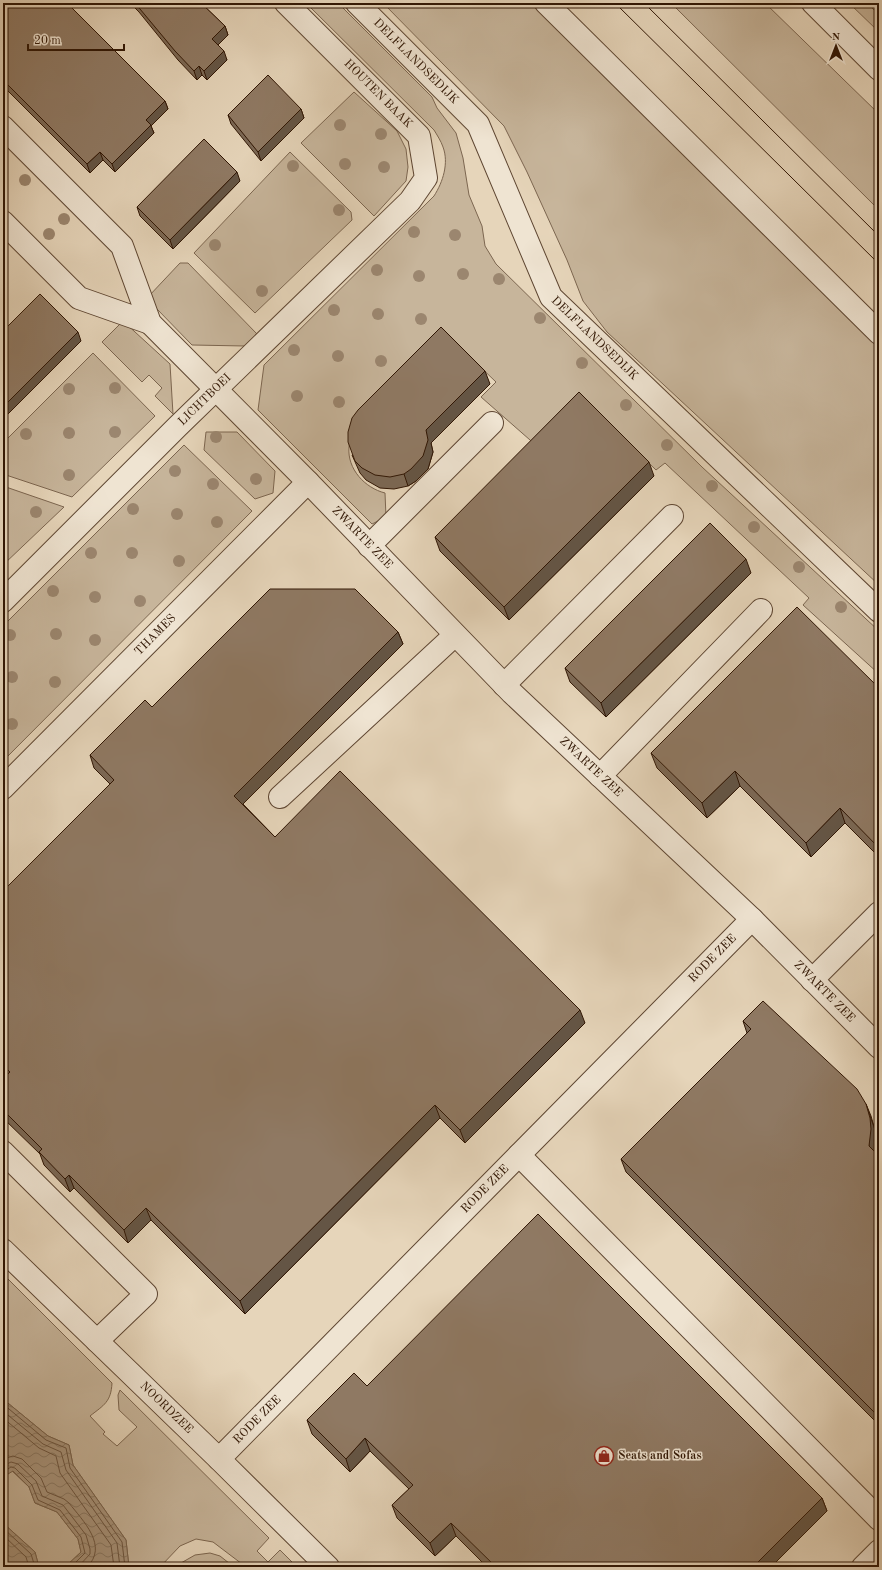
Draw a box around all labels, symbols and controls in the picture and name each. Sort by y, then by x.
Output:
street label: DELFLANDSEDIJK [371,17,461,107]
scale bar [28,26,124,52]
north arrow [816,26,856,66]
text: N [832,32,841,43]
text: 20 m [34,35,61,47]
street label: HOUTEN BAAK [341,57,415,131]
street label: DELFLANDSEDIJK [549,294,640,383]
street label: LICHTBOEI [176,372,234,428]
street label: ZWARTE ZEE [329,504,395,571]
street label: THAMES [133,612,178,658]
street label: ZWARTE ZEE [557,735,624,799]
street label: RODE ZEE [687,932,739,985]
street label: ZWARTE ZEE [791,959,857,1025]
street label: RODE ZEE [459,1163,511,1216]
street label: NOORDZEE [137,1380,195,1436]
street label: RODE ZEE [231,1393,284,1446]
shop icon: Seats and Sofas [593,1445,615,1467]
place label: Seats and Sofas [618,1450,702,1462]

